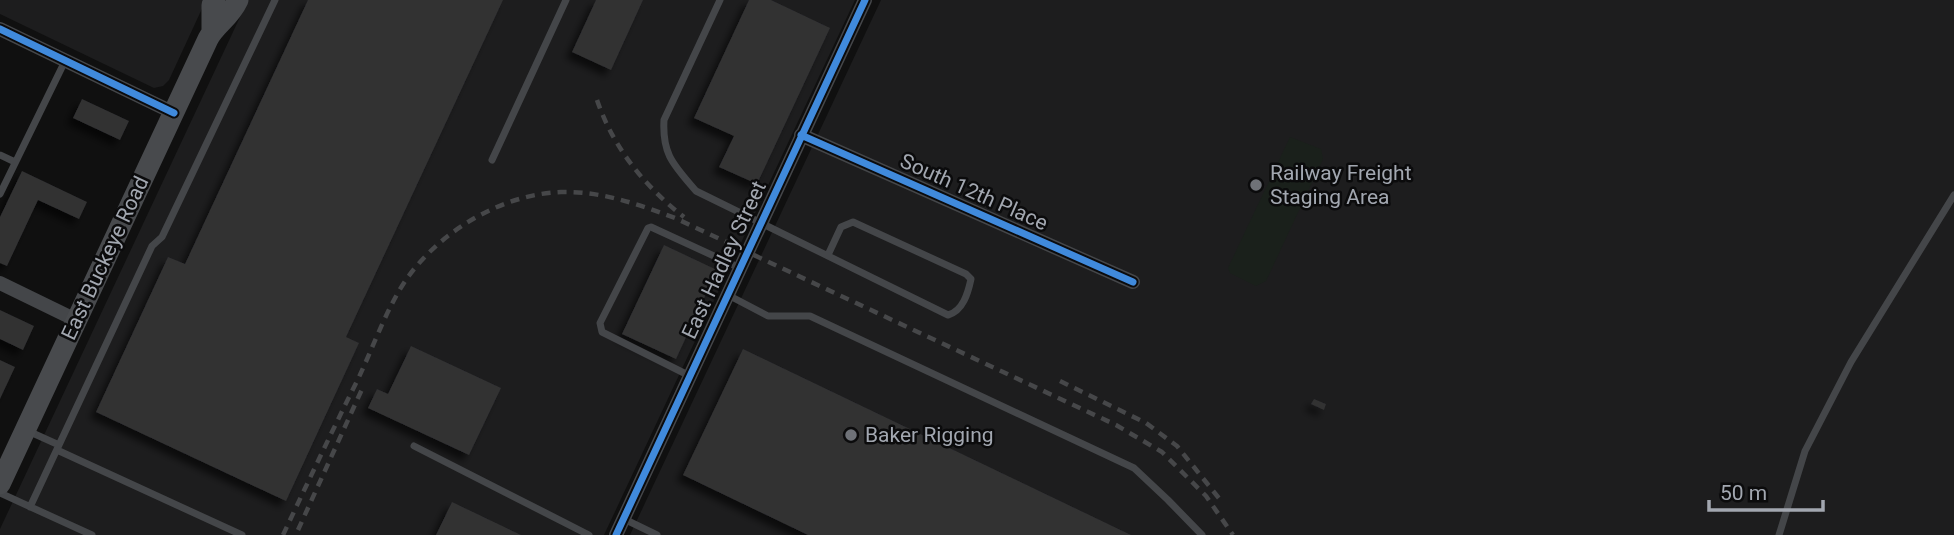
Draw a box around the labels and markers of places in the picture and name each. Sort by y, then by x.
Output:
place label: Railway Freight Staging Area [1270,161,1412,209]
marker: Railway Freight Staging Area [1248,177,1264,193]
place label: Baker Rigging [865,423,994,447]
marker: Baker Rigging [843,427,859,443]

